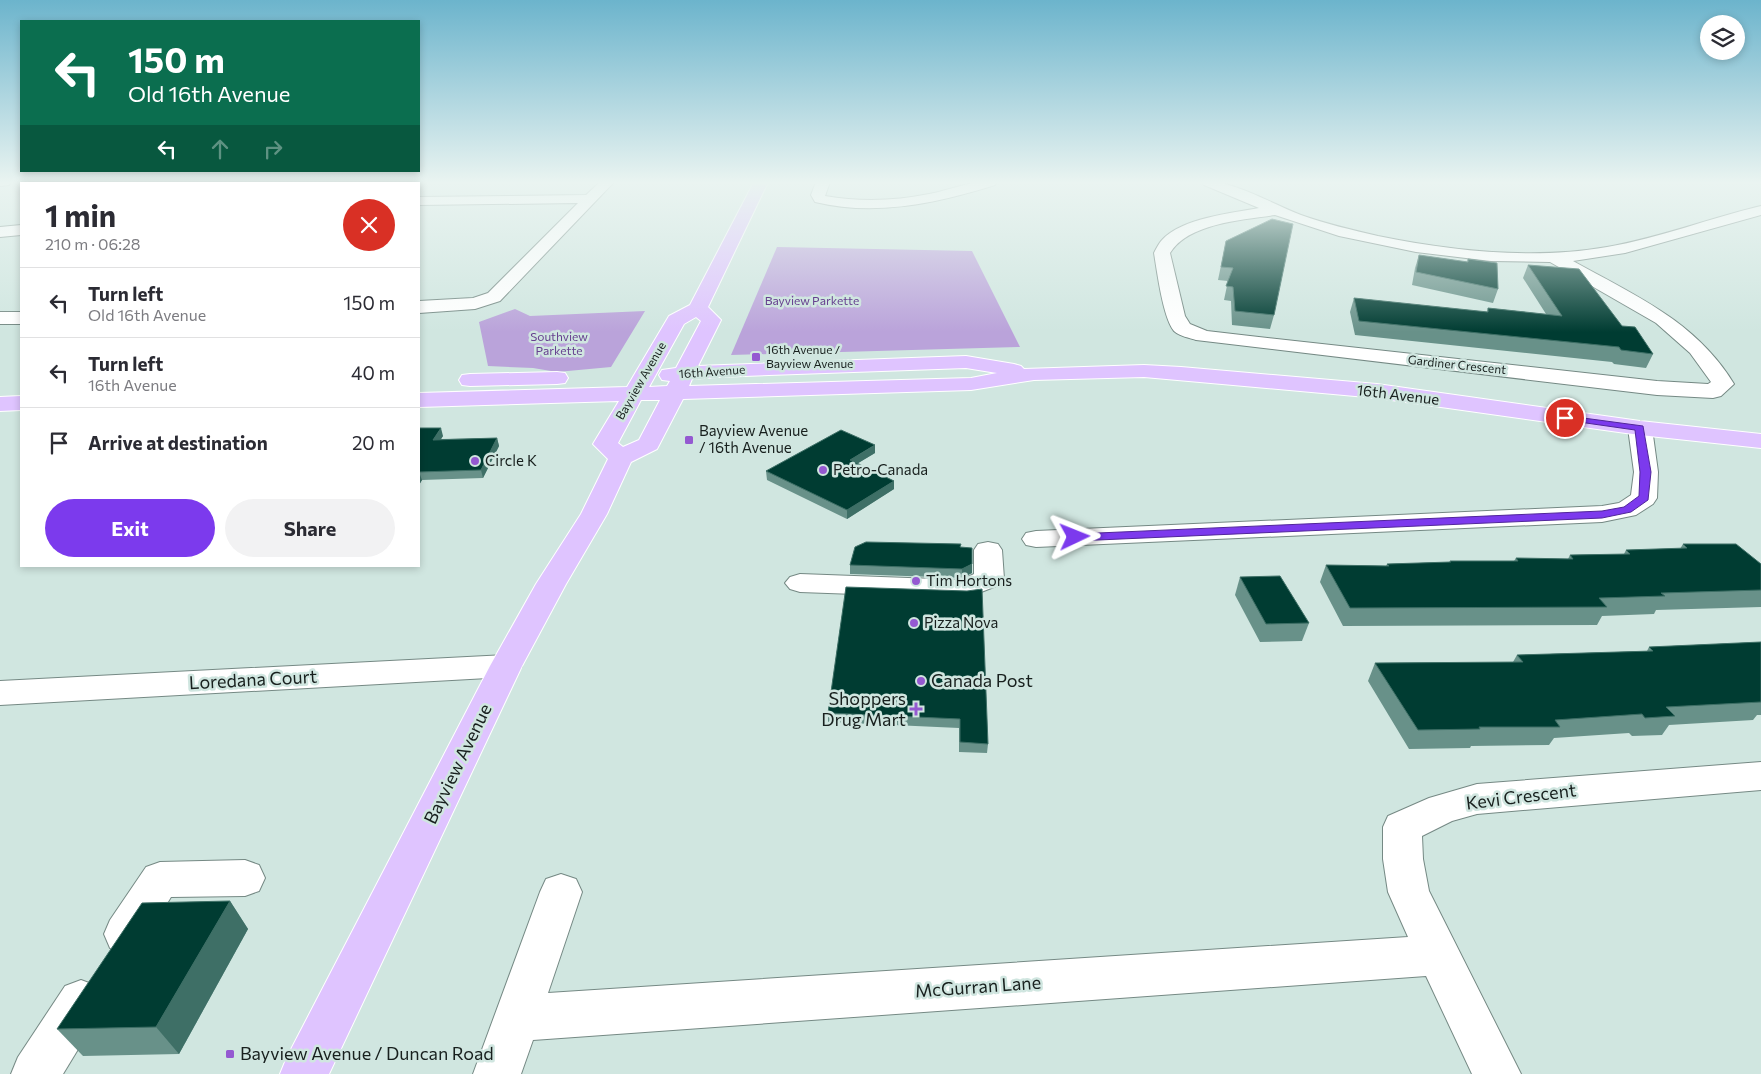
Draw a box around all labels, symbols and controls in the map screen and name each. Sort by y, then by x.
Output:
map controls [1700,15,1745,60]
button: layers [1700,15,1745,60]
text: 150 m [128,37,225,80]
icon: left [45,40,110,105]
text: Old 16th Avenue [128,80,290,107]
icon: left [153,135,181,163]
icon: ahead [206,135,234,163]
icon: right [259,135,287,163]
text: 1 min [45,196,116,233]
button: close [343,199,395,251]
text: 210 m · 06:28 [45,234,141,253]
text: Turn left [88,282,163,305]
icon: left [45,289,73,317]
text: 150 m [343,291,395,314]
park label: Bayview Parkette [765,293,859,307]
text: Old 16th Avenue [88,305,206,324]
park label: Southview Parkette [530,329,588,357]
street label: Bayview Avenue [612,339,668,422]
place label: 16th Avenue / Bayview Avenue [766,342,853,370]
marker: 16th Avenue / Bayview Avenue [750,351,762,363]
text: Turn left [88,352,163,375]
street label: Gardiner Crescent [1407,352,1507,376]
icon: left [45,359,73,387]
text: 40 m [351,361,395,384]
street label: 16th Avenue [678,362,746,380]
text: 16th Avenue [88,375,177,394]
street label: 16th Avenue [1356,380,1441,408]
pin [1544,397,1586,439]
icon: arrive [1551,404,1579,432]
place label: Bayview Avenue / 16th Avenue [699,421,808,456]
icon: arrive [45,429,73,457]
text: Arrive at destination [88,431,268,454]
text: 20 m [352,431,395,454]
marker: Bayview Avenue / 16th Avenue [683,434,695,446]
place label: Circle K [485,451,537,469]
marker: Circle K [469,455,481,467]
place label: Petro-Canada [833,460,928,478]
marker: Petro-Canada [817,464,829,476]
button: Exit [45,499,215,557]
button: Share [225,499,395,557]
position arrow [1048,510,1100,562]
place label: Tim Hortons [926,571,1012,589]
marker: Tim Hortons [910,575,922,587]
place label: Pizza Nova [924,613,998,631]
marker: Pizza Nova [908,617,920,629]
street label: Loredana Court [188,665,318,693]
place label: Canada Post [931,669,1033,691]
marker: Canada Post [915,675,927,687]
place label: Shoppers Drug Mart [821,687,906,730]
street label: Bayview Avenue [418,700,496,827]
marker: Shoppers Drug Mart [910,703,922,715]
street label: Kevi Crescent [1464,778,1577,814]
street label: McGurran Lane [914,971,1042,1001]
place label: Bayview Avenue / Duncan Road [240,1042,494,1064]
marker: Bayview Avenue / Duncan Road [224,1048,236,1060]

